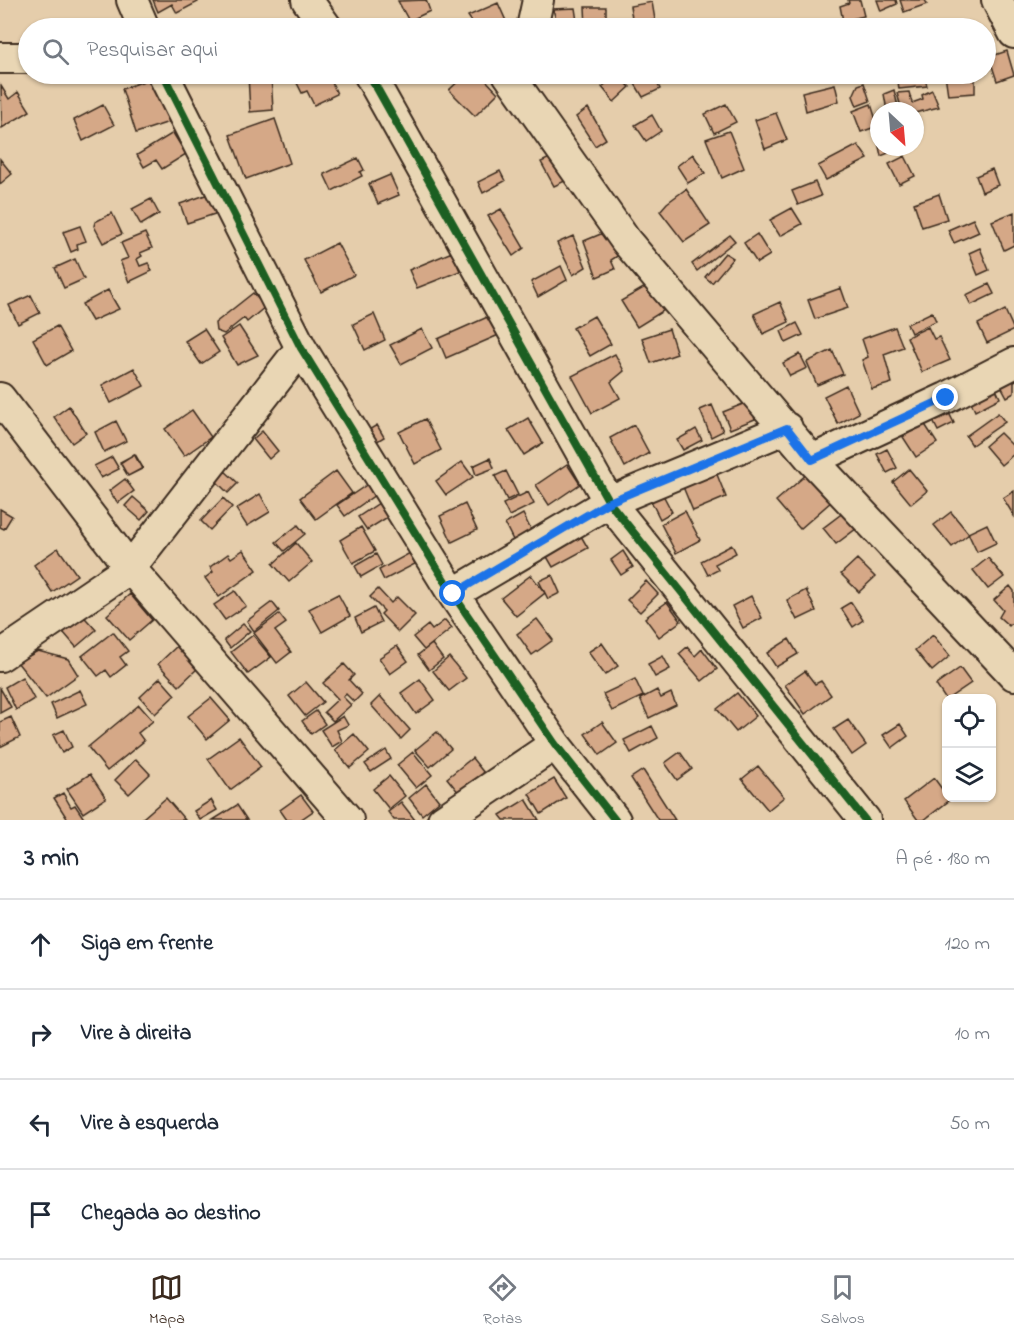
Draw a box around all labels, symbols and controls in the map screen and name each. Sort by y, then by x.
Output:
search box [18,18,996,84]
icon: search [39,35,72,68]
text: Pesquisar aqui [87,35,218,67]
north arrow [870,102,924,156]
route end [932,384,958,410]
route start [439,580,465,606]
map controls [942,694,996,802]
button: locate [942,694,996,748]
button: layers [942,748,996,802]
text: 3 min [24,840,79,878]
text: A pé · 180 m [896,845,990,874]
icon: ahead [24,928,57,961]
text: Siga em frente [81,928,213,960]
text: 120 m [945,930,990,959]
icon: right [24,1018,57,1051]
text: Vire à direita [81,1018,191,1050]
text: 10 m [954,1020,990,1049]
icon: left [24,1108,57,1141]
text: Vire à esquerda [81,1108,219,1140]
text: 50 m [949,1110,990,1139]
icon: arrive [24,1198,57,1231]
text: Chegada ao destino [81,1198,261,1230]
tab: Mapa [149,1271,185,1331]
tab: Rotas [483,1271,522,1331]
tab: Salvos [821,1271,865,1331]

